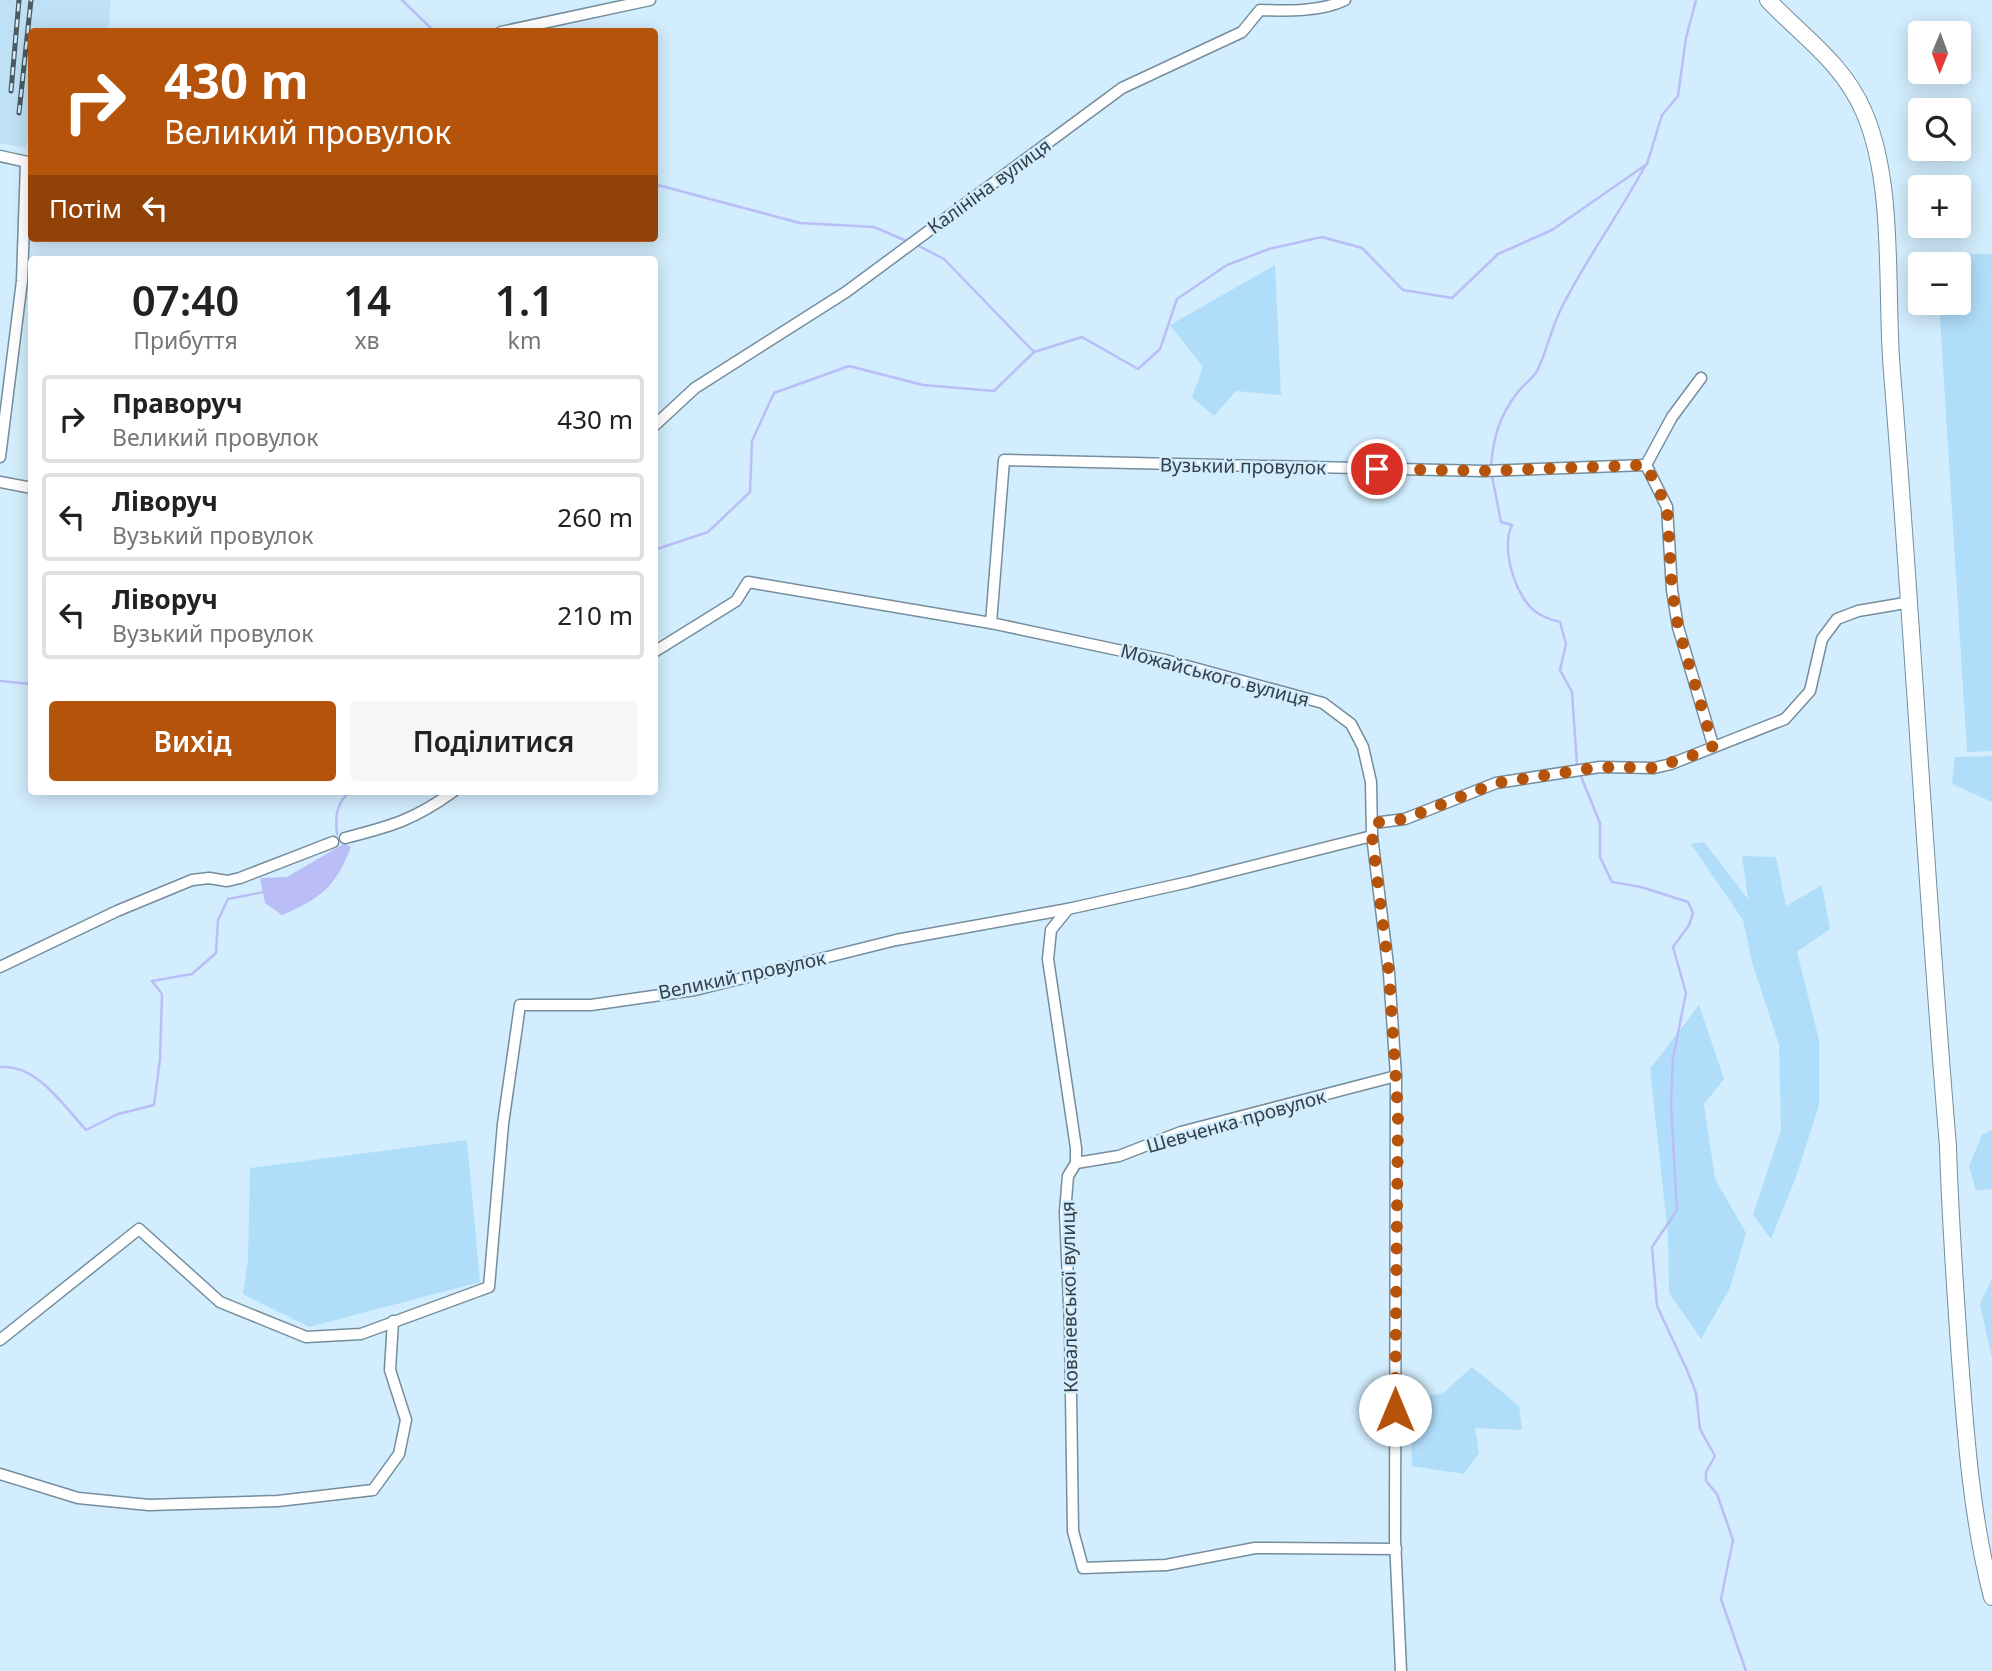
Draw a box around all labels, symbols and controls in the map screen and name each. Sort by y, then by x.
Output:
north arrow [1908,21,1970,84]
map controls [1908,21,1971,315]
text: 430 m [164,47,309,113]
icon: right [49,56,140,147]
button: search [1908,98,1971,161]
text: Великий провулок [164,110,451,153]
street label: Калініна вулиця [922,132,1056,240]
button: + [1908,175,1971,238]
icon: left [136,189,174,227]
text: Потім [49,190,122,226]
button: − [1908,252,1971,315]
text: 07:40 [132,271,239,328]
text: 14 [343,271,391,328]
text: 1.1 [495,271,554,328]
text: Прибуття [133,324,238,356]
text: хв [355,324,379,356]
text: km [508,324,541,356]
text: Праворуч [112,385,243,421]
icon: right [53,400,91,438]
text: 430 m [557,401,633,437]
text: Великий провулок [112,421,318,453]
pin [1347,439,1407,499]
icon: arrive [1358,450,1396,488]
street label: Вузький провулок [1160,452,1326,480]
text: Ліворуч [112,483,218,519]
icon: left [53,498,91,536]
text: 260 m [557,499,633,535]
text: Вузький провулок [112,519,313,551]
text: Ліворуч [112,581,218,617]
icon: left [53,596,91,634]
text: 210 m [557,597,633,633]
text: Вузький провулок [112,617,313,649]
street label: Можайського вулиця [1118,637,1312,713]
button: Вихід [49,701,336,781]
button: Поділитися [350,701,637,781]
street label: Великий провулок [656,945,828,1005]
street label: Шевченка провулок [1143,1083,1329,1159]
street label: Ковалевської вулиця [1054,1201,1084,1393]
position arrow [1358,1373,1432,1447]

